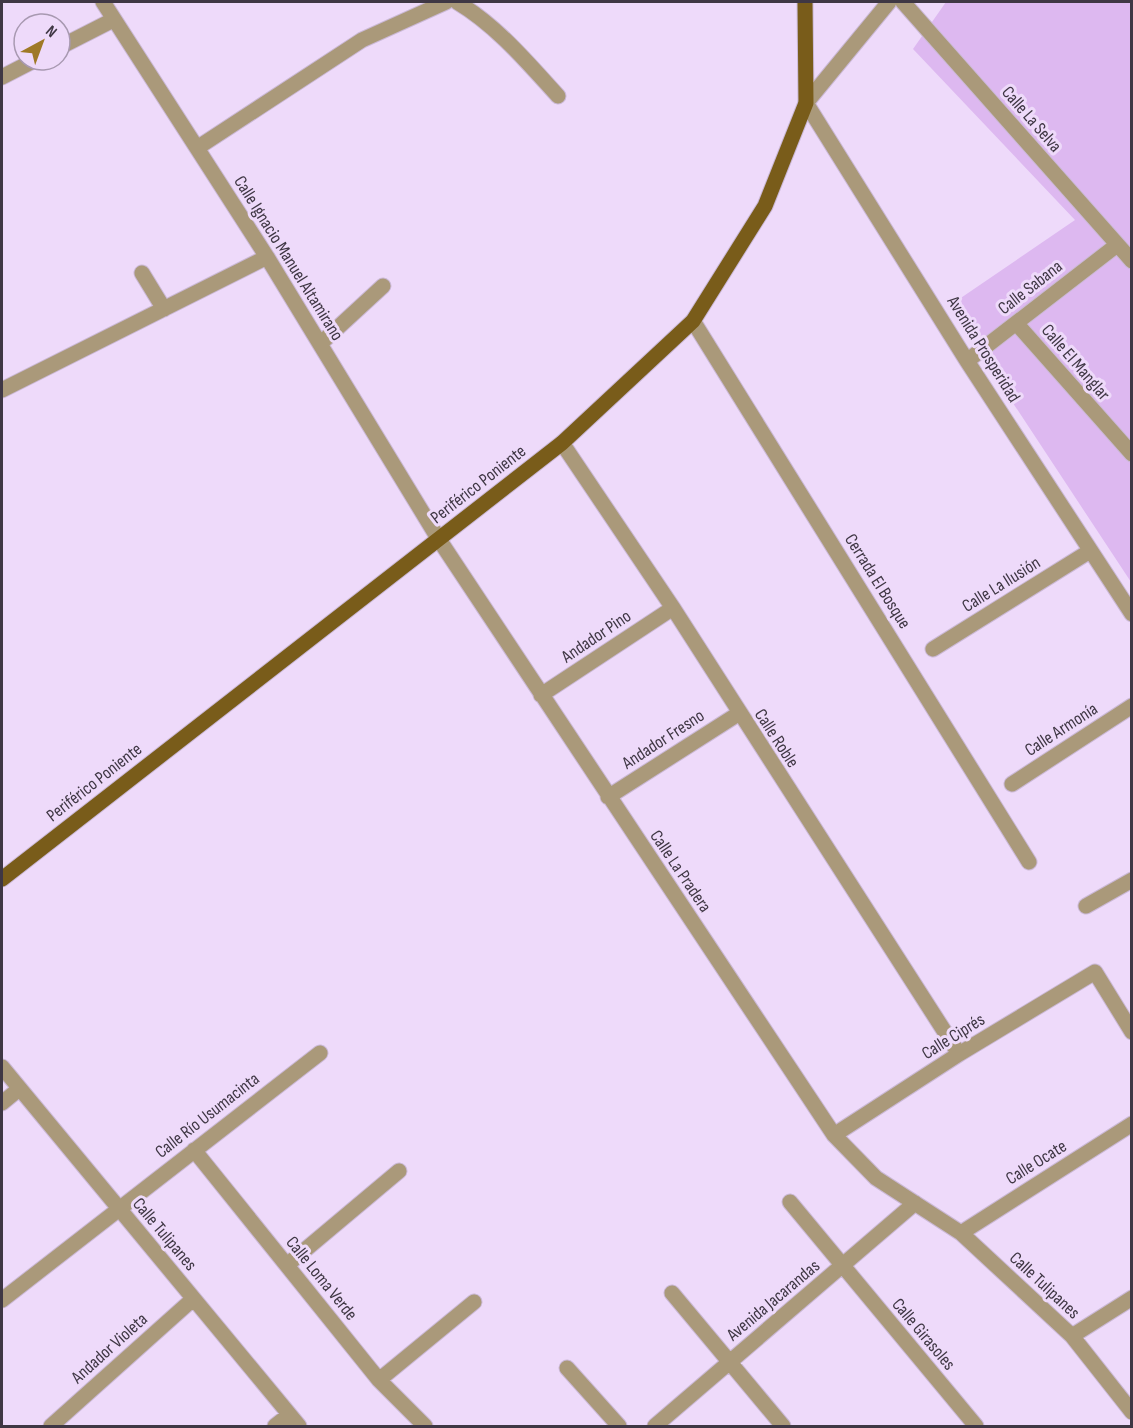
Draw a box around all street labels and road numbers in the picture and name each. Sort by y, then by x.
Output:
street label: Calle La Selva [997,82,1066,157]
street label: Calle Ignacio Manuel Altamirano [229,172,348,345]
street label: Calle Sabana [994,256,1067,319]
street label: Avenida Prosperidad [942,291,1025,406]
street label: Calle El Manglar [1037,320,1114,405]
street label: Periférico Poniente [426,441,530,528]
street label: Cerrada El Bosque [840,530,915,633]
street label: Calle La Ilusión [958,552,1044,617]
street label: Andador Pino [557,606,635,668]
street label: Calle Armonía [1021,698,1102,761]
street label: Andador Fresno [617,705,708,774]
street label: Calle Roble [750,705,803,772]
street label: Periférico Poniente [42,739,146,826]
street label: Calle La Pradera [645,826,716,916]
street label: Calle Ciprés [918,1009,989,1064]
street label: Calle Río Usumacinta [151,1068,264,1163]
street label: Calle Ocate [1002,1136,1070,1189]
street label: Calle Tulipanes [128,1194,201,1275]
street label: Calle Loma Verde [281,1232,362,1324]
street label: Calle Tulipanes [1005,1247,1084,1323]
street label: Avenida Jacarandas [722,1255,824,1346]
street label: Calle Girasoles [888,1294,960,1375]
street label: Andador Violeta [66,1309,152,1389]

